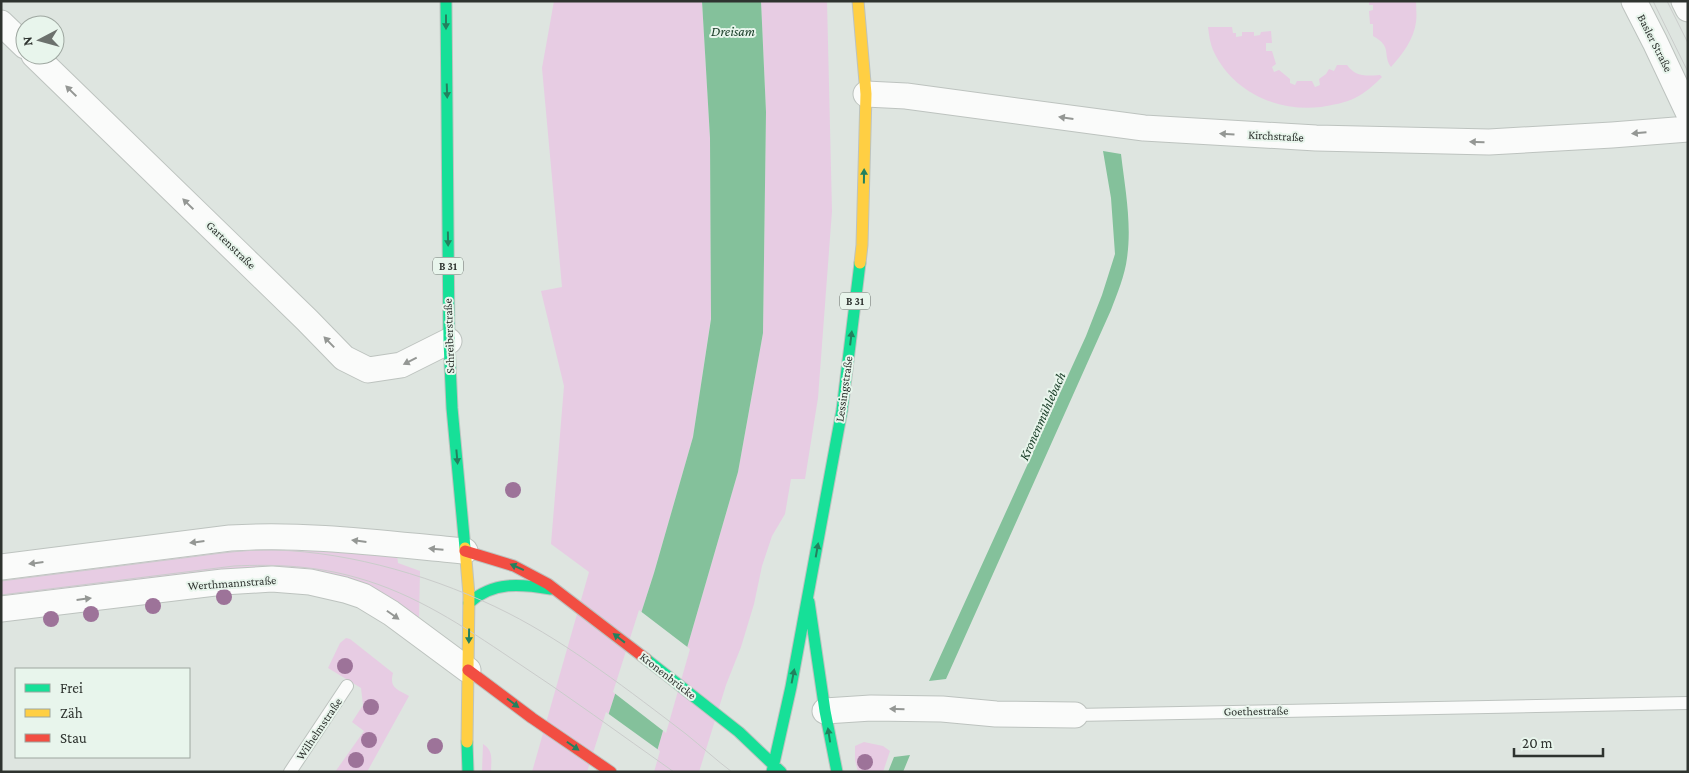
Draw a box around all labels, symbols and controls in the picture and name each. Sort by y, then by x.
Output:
street label: Basler Straße [1634,12,1676,74]
one-way arrow [441,14,449,30]
north arrow [15,15,65,65]
water label: Dreisam [711,23,755,39]
text: N [19,35,36,47]
one-way arrow [444,83,452,99]
one-way arrow [65,85,77,97]
one-way arrow [1057,114,1073,122]
street label: Kirchstraße [1248,128,1304,144]
one-way arrow [1219,129,1235,137]
one-way arrow [1631,129,1647,137]
one-way arrow [1469,138,1485,146]
one-way arrow [860,168,868,184]
one-way arrow [182,198,194,210]
street label: Gartenstraße [203,218,259,272]
one-way arrow [444,231,452,247]
road number: B 31 [433,258,463,274]
road number: B 31 [840,292,870,310]
street label: Schreiberstraße [441,298,457,374]
one-way arrow [847,329,855,345]
one-way arrow [323,336,335,348]
street label: Lessingstraße [832,355,856,423]
one-way arrow [403,357,417,365]
water label: Kronenmühlebach [1015,369,1069,463]
one-way arrow [453,449,461,465]
one-way arrow [350,537,366,545]
one-way arrow [189,539,205,547]
one-way arrow [813,542,821,558]
one-way arrow [428,544,444,552]
one-way arrow [27,559,43,567]
one-way arrow [510,563,524,571]
street label: Werthmannstraße [187,573,277,593]
one-way arrow [77,595,93,603]
one-way arrow [386,610,400,620]
one-way arrow [465,629,473,645]
one-way arrow [613,632,626,643]
street label: Kronenbrücke [637,650,699,702]
one-way arrow [790,667,798,683]
legend [15,668,190,758]
text: Frei [60,680,83,696]
street label: Wilhelmstraße [293,695,345,763]
one-way arrow [506,698,520,708]
street label: Goethestraße [1224,703,1288,719]
one-way arrow [889,704,905,712]
text: Zäh [60,705,83,721]
scale bar [1514,726,1603,758]
one-way arrow [825,727,833,743]
text: Stau [60,730,87,746]
text: 20 m [1522,735,1553,751]
one-way arrow [566,741,580,751]

